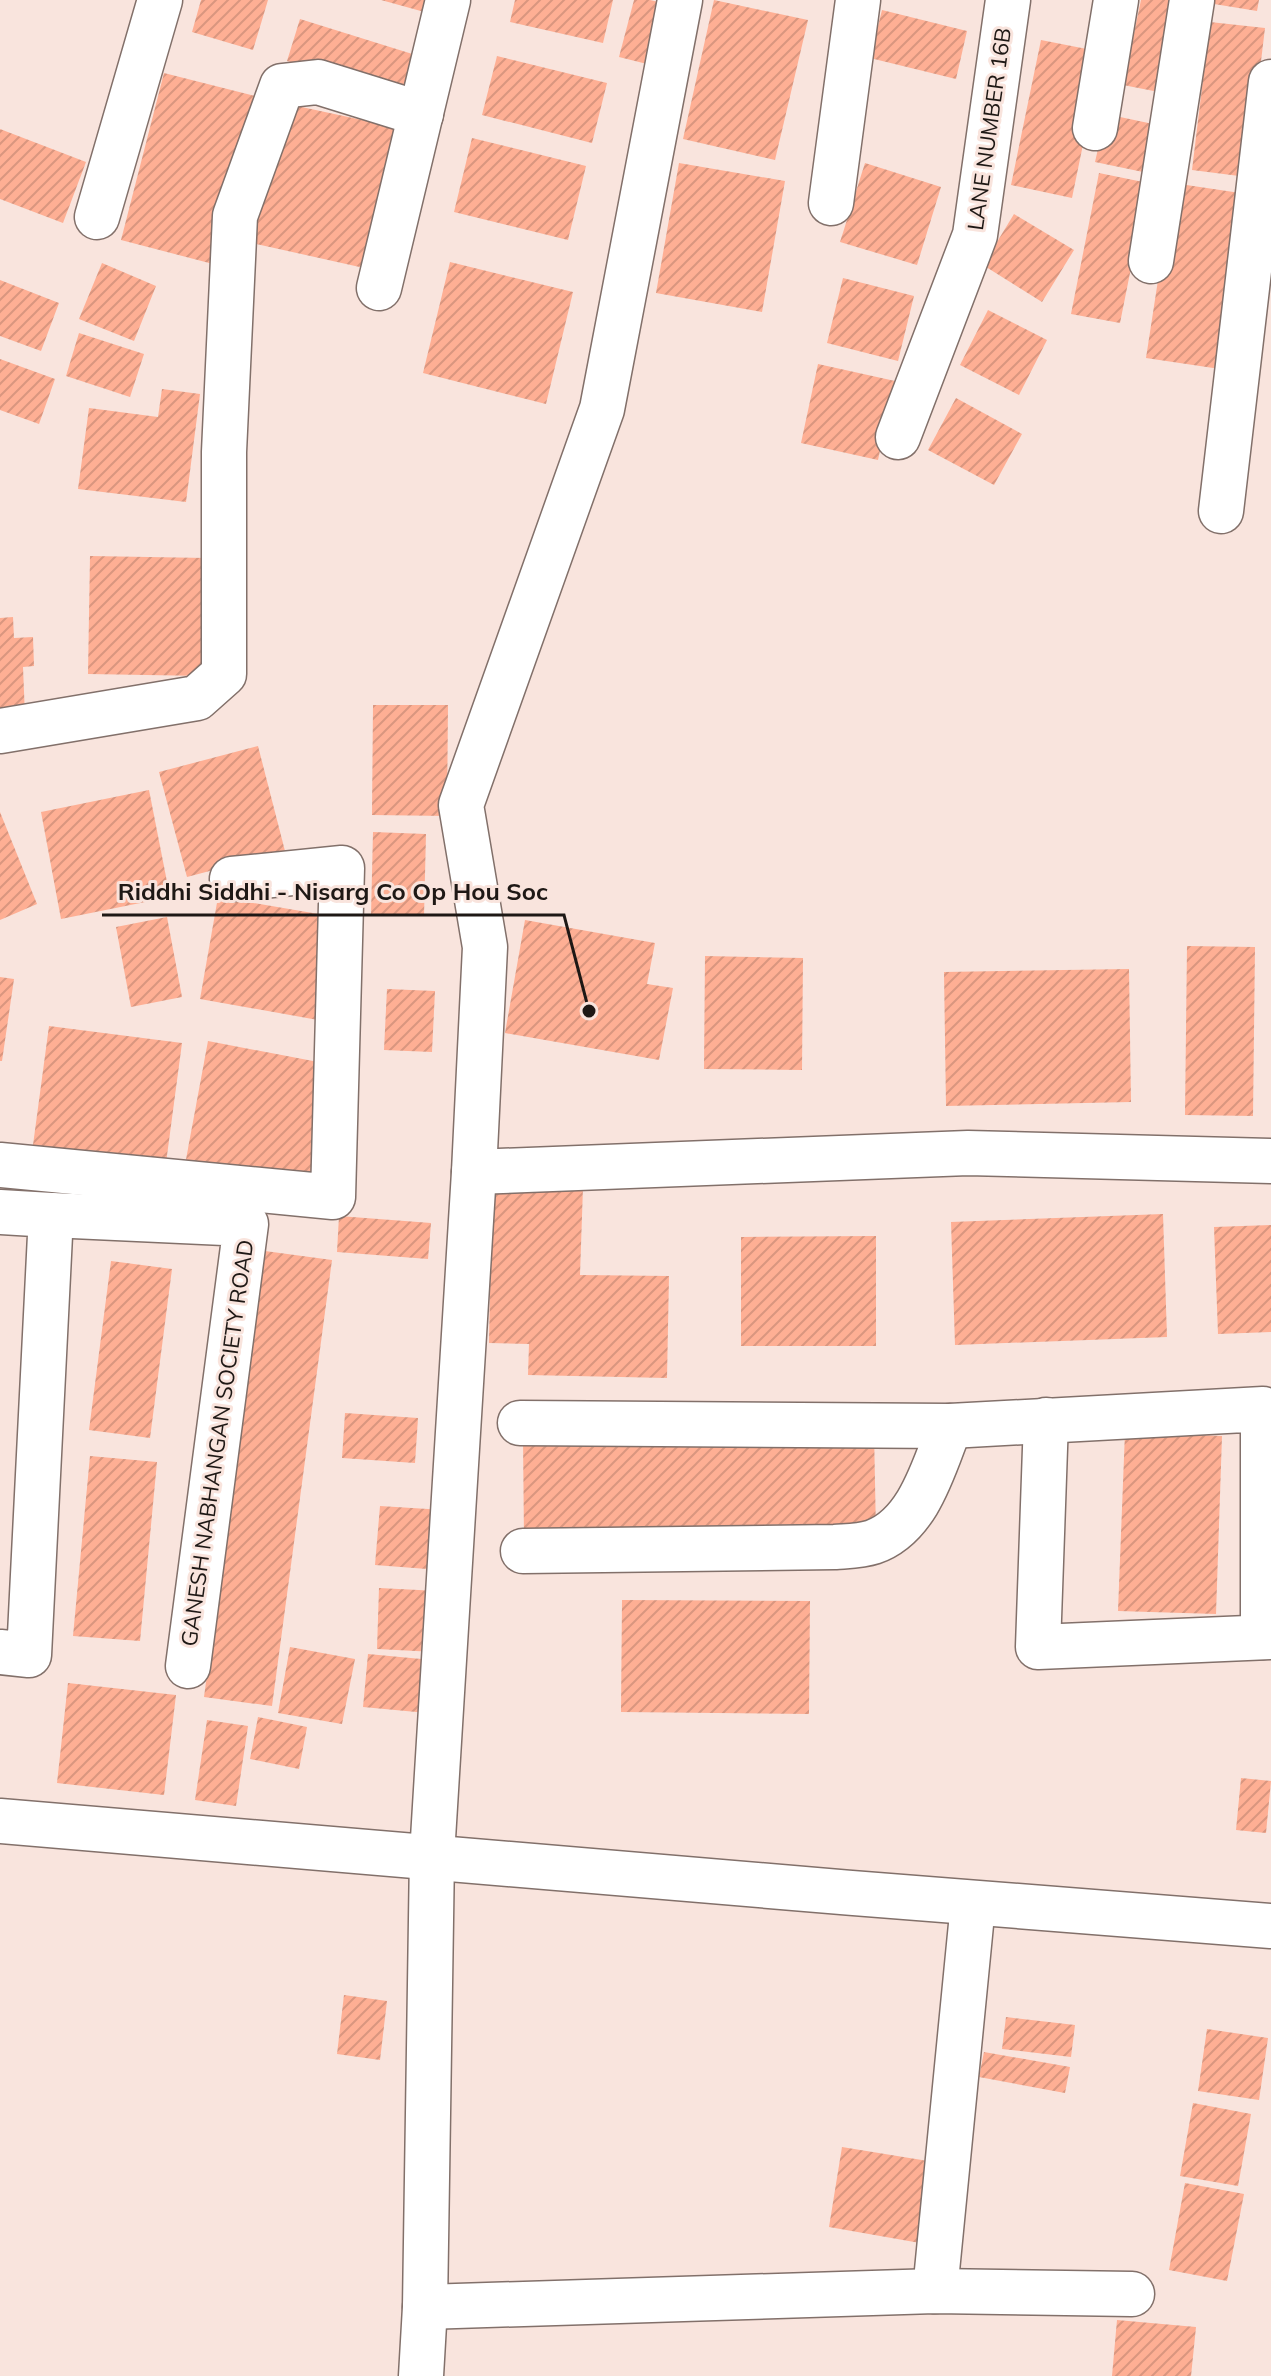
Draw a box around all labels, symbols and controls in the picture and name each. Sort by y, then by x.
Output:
street label: LANE NUMBER 16B [961,26,1017,232]
callout: Riddhi Siddhi - Nisarg Co Op Hou Soc [102,867,564,915]
text: Riddhi Siddhi - Nisarg Co Op Hou Soc [118,876,548,906]
street label: GANESH NABHANGAN SOCIETY ROAD [175,1238,259,1648]

